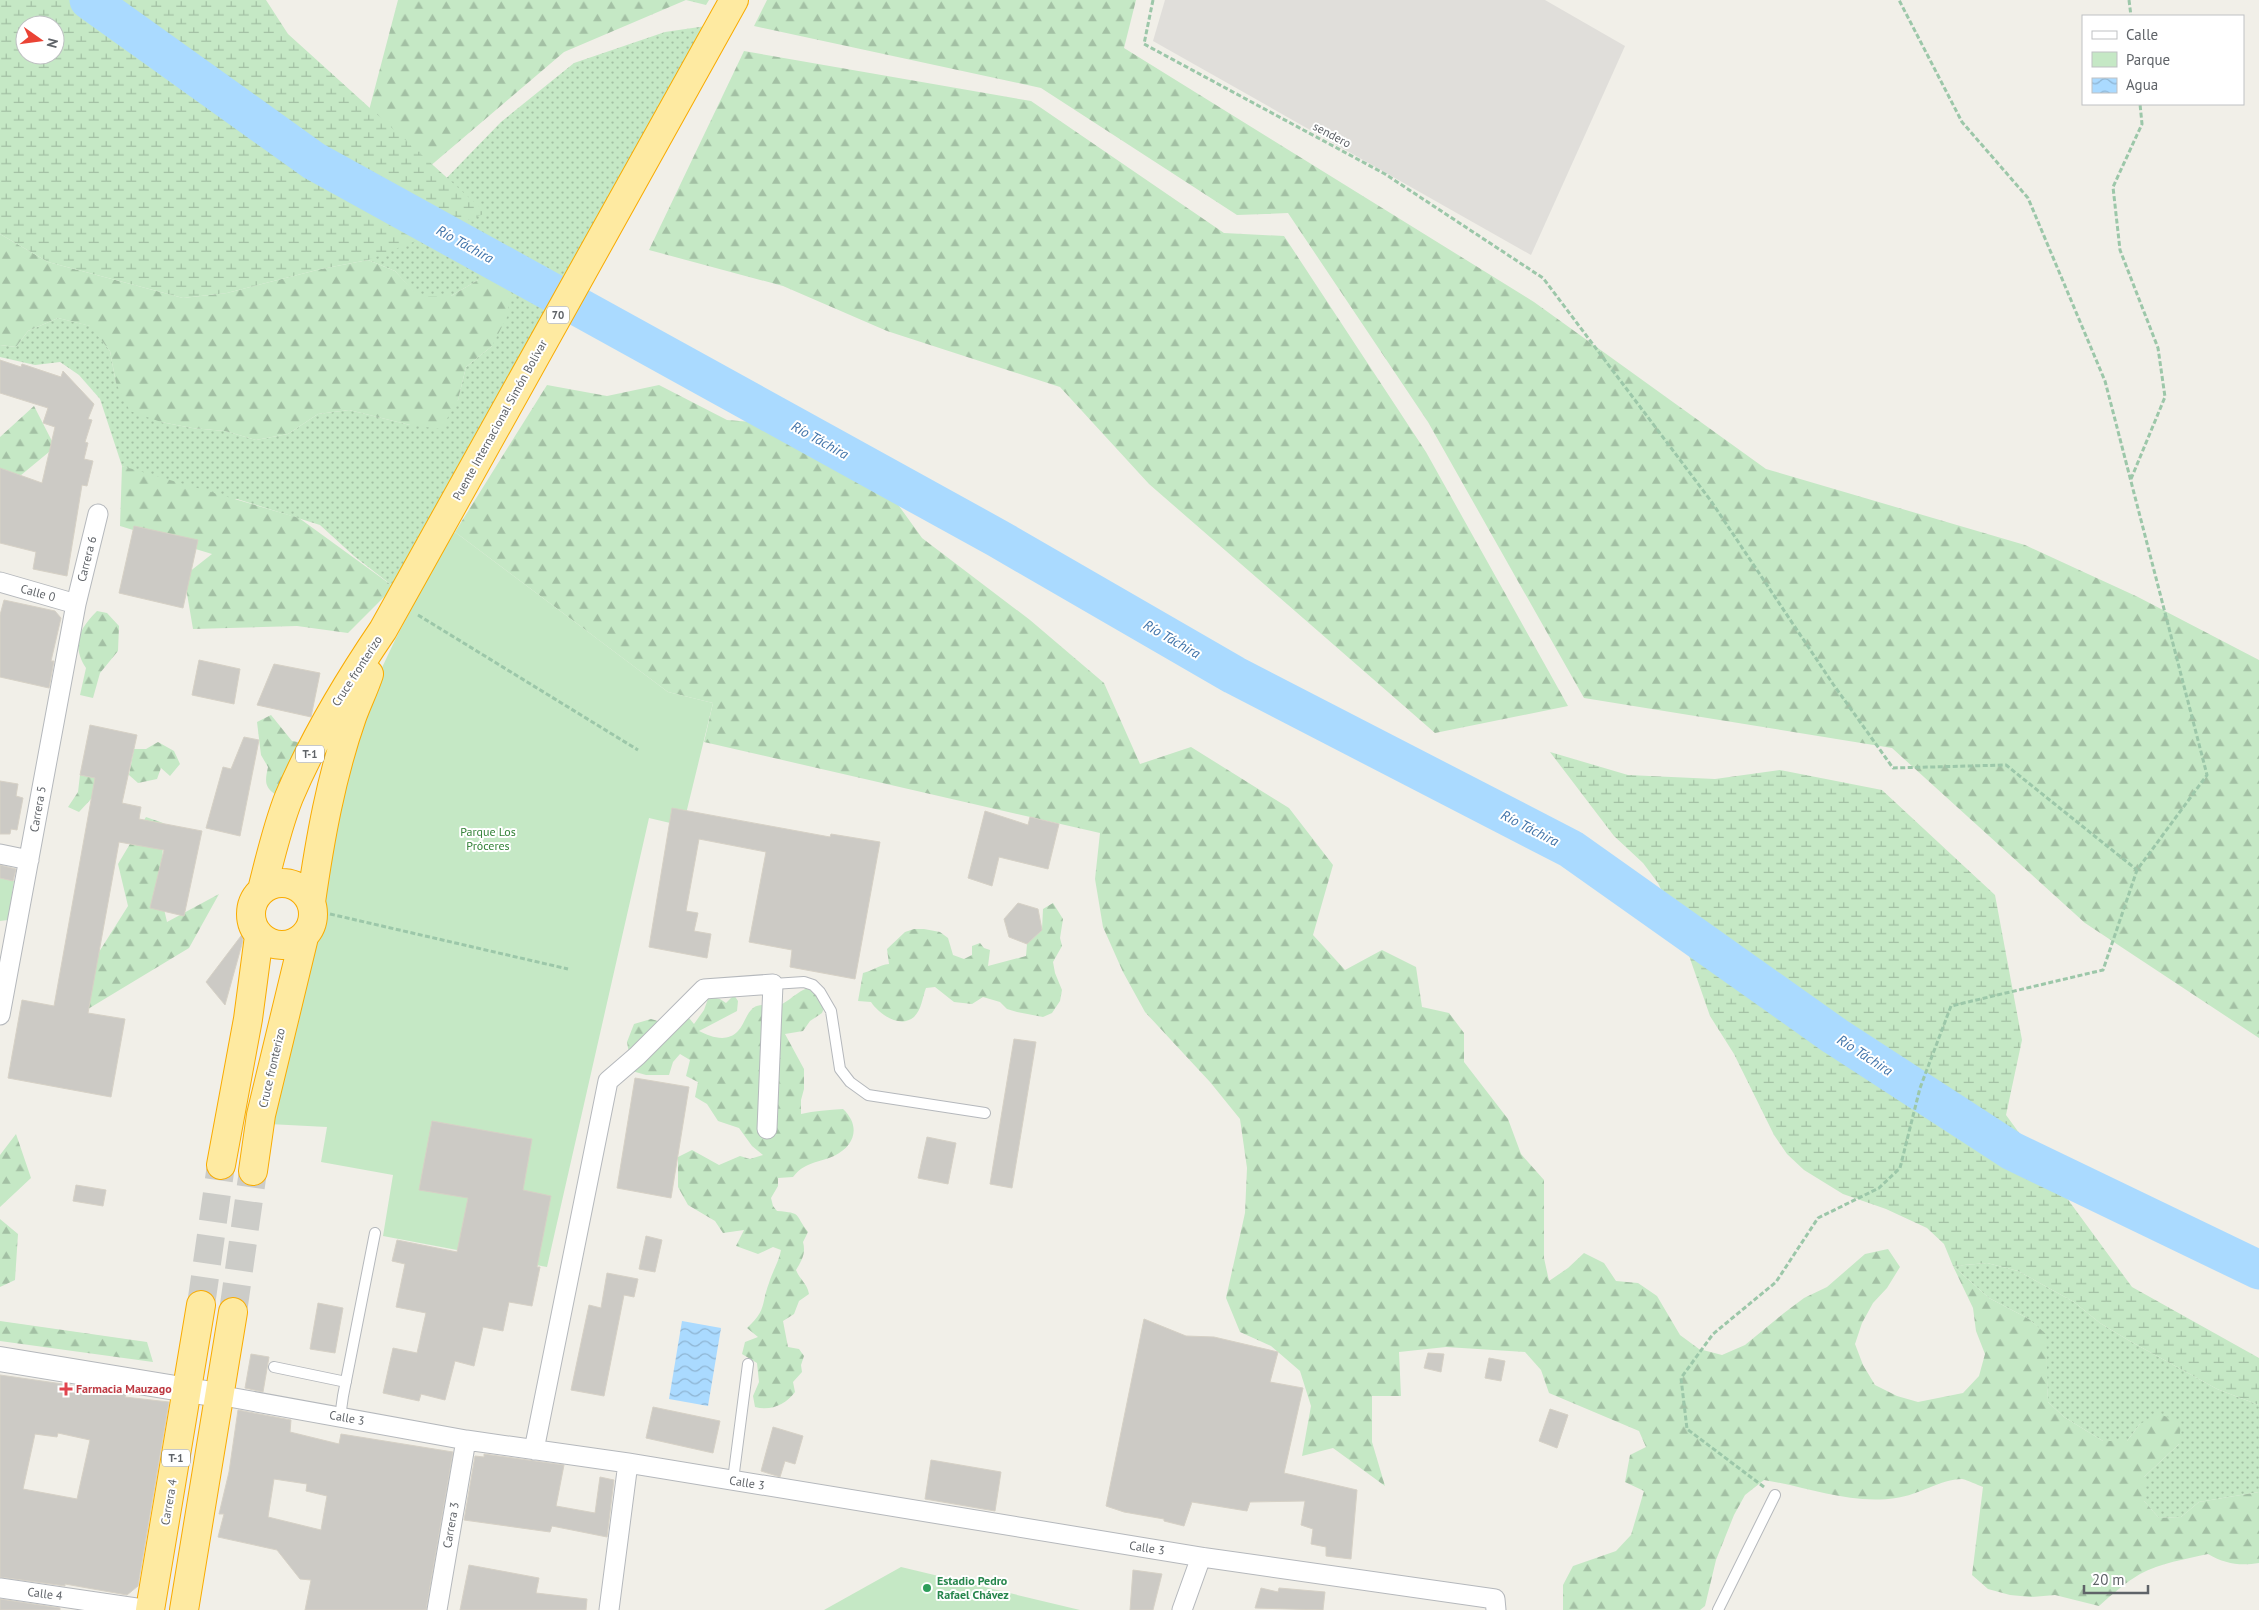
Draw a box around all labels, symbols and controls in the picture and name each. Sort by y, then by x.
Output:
north arrow [15,15,65,65]
legend [2082,15,2244,105]
text: Calle [2126,25,2158,44]
text: N [43,37,62,50]
text: Parque [2126,50,2170,69]
text: Agua [2126,75,2158,94]
street label: sendero [1311,118,1354,151]
water label: Río Táchira [433,221,497,267]
road number: 70 [547,306,569,324]
street label: Puente Internacional Simón Bolívar [449,337,550,503]
water label: Río Táchira [788,417,852,463]
street label: Carrera 6 [74,534,99,583]
street label: Calle 0 [19,581,58,604]
water label: Río Táchira [1140,616,1204,663]
street label: Cruce fronterizo [328,632,385,709]
road number: T-1 [296,746,324,762]
street label: Carrera 5 [26,785,49,833]
water label: Río Táchira [1498,806,1562,850]
park label: Parque Los Próceres [460,824,516,853]
street label: Cruce fronterizo [255,1027,288,1109]
water label: Río Táchira [1834,1030,1896,1080]
place label: Farmacia Mauzago [76,1381,172,1396]
marker: Farmacia Mauzago [60,1383,72,1395]
street label: Calle 3 [328,1407,366,1428]
road number: T-1 [162,1450,190,1466]
street label: Calle 3 [728,1472,766,1493]
street label: Carrera 4 [157,1477,180,1526]
street label: Carrera 3 [439,1501,462,1549]
street label: Calle 3 [1128,1537,1166,1558]
scale bar [2084,1562,2148,1594]
text: 20 m [2092,1570,2125,1589]
place label: Estadio Pedro Rafael Chávez [937,1573,1009,1602]
marker: Estadio Pedro Rafael Chávez [921,1582,933,1594]
street label: Calle 4 [27,1584,64,1603]

